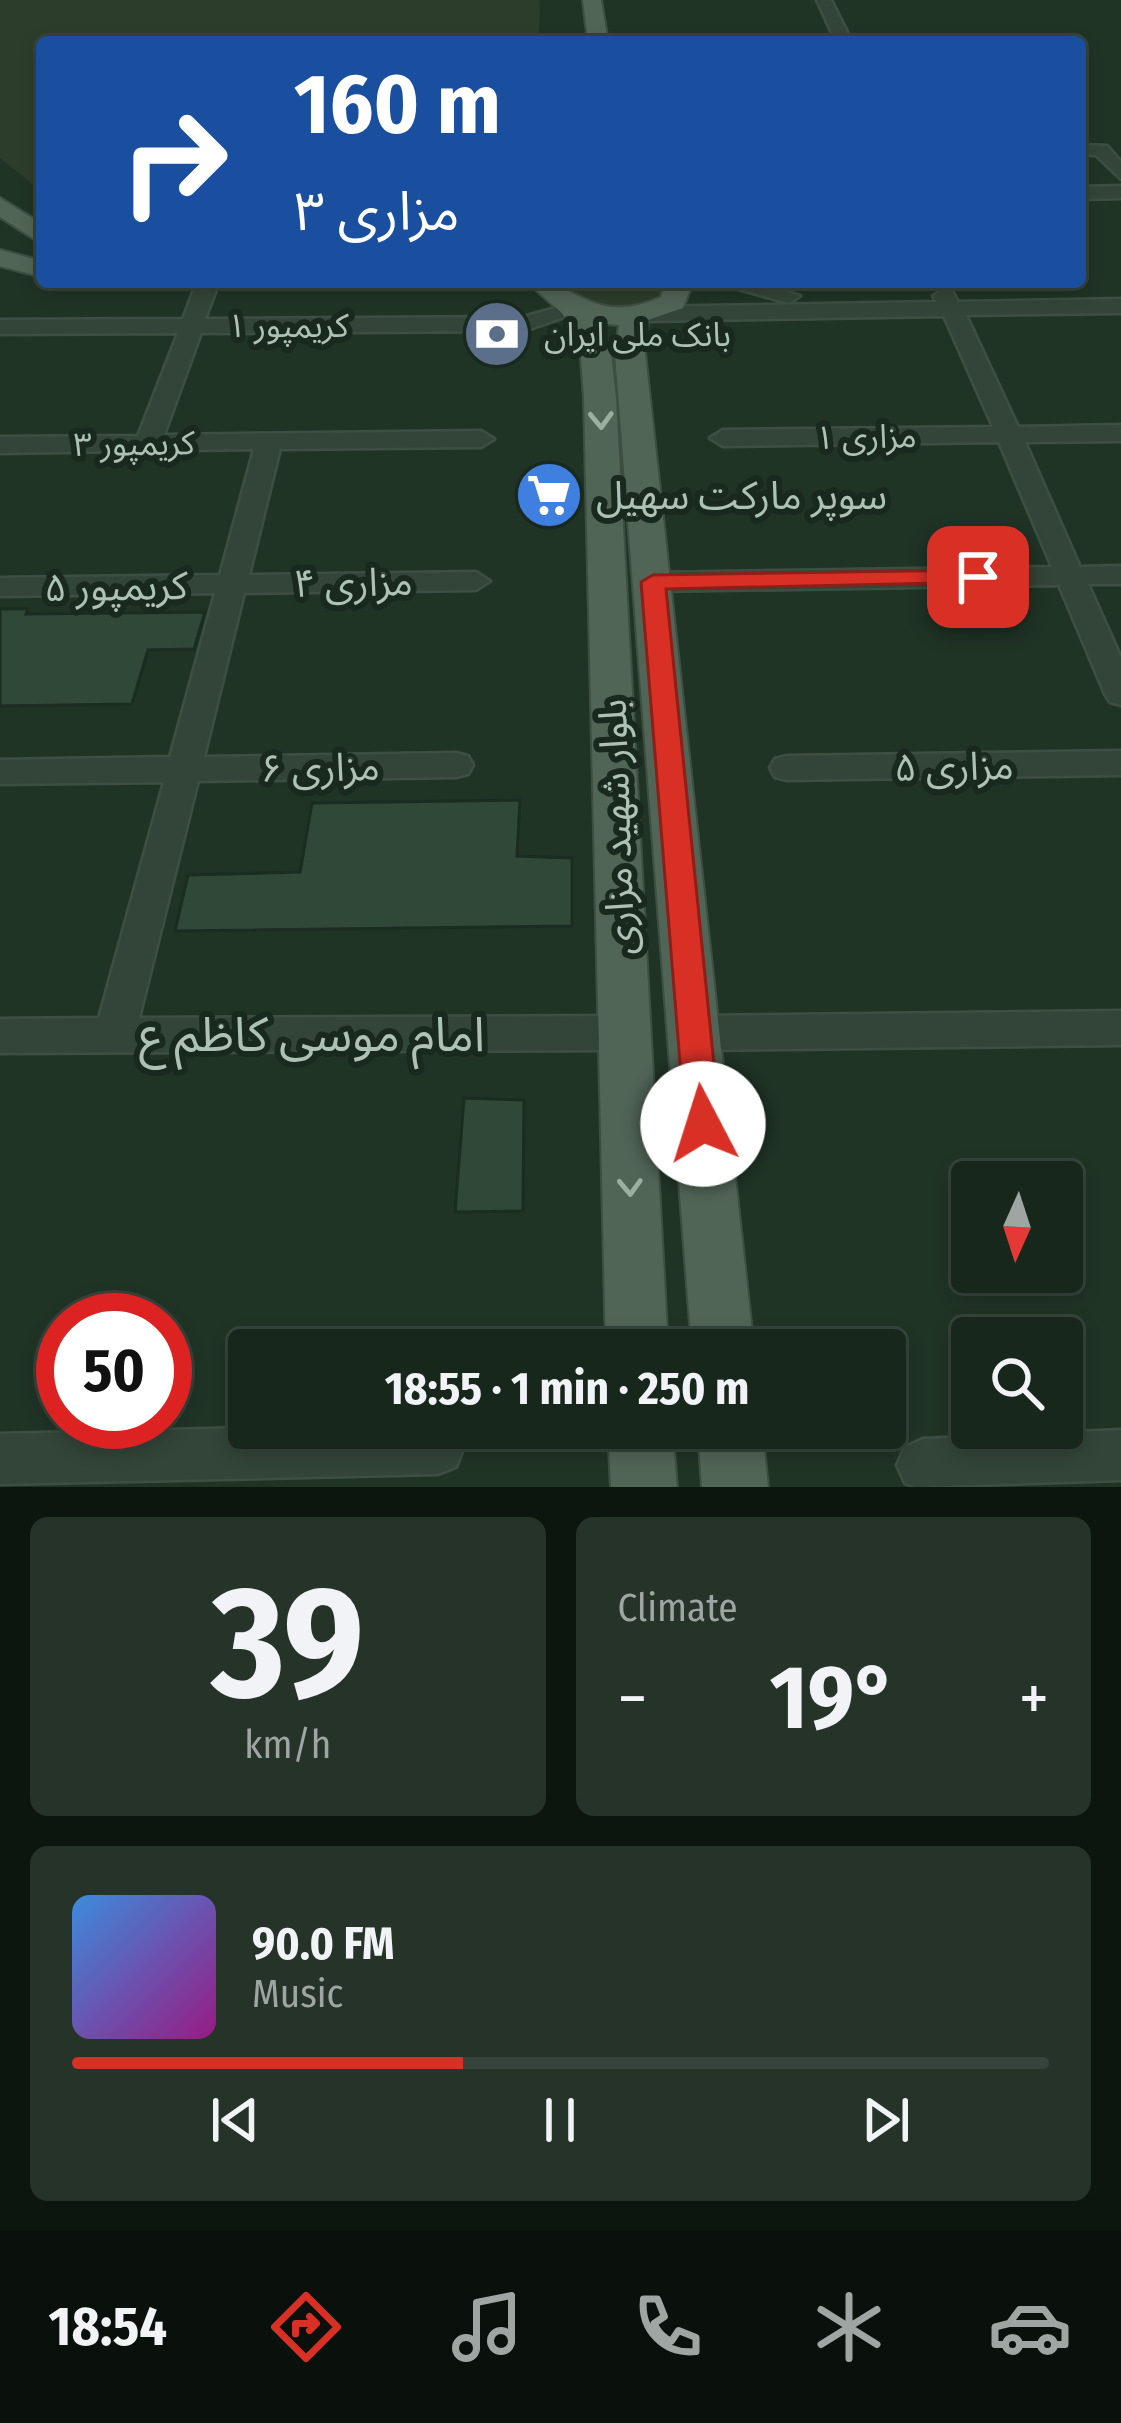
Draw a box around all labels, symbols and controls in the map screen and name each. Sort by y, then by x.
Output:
text: 160 m [294,54,501,155]
icon: right [96,84,252,240]
text: مزاری ۳ [294,180,460,244]
bank icon: بانک ملی ایران [462,299,532,369]
street label: کریمپور ۱ [227,306,349,347]
place label: بانک ملی ایران [544,315,731,355]
one-way arrow [588,411,614,430]
street label: مزاری ۱ [815,416,917,458]
street label: کریمپور ۳ [73,423,195,466]
supermarket icon: سوپر مارکت سهیل [514,460,584,530]
place label: سوپر مارکت سهیل [596,473,887,521]
pin [927,526,1029,628]
icon: arrive [945,544,1011,610]
street label: مزاری ۴ [293,559,413,607]
street label: کریمپور ۵ [44,563,189,614]
street label: بلوار شهید مزاری [590,698,644,956]
street label: مزاری ۵ [894,743,1014,791]
street label: مزاری ۶ [260,744,380,792]
street label: امام موسی کاظم ع [139,1006,485,1070]
position arrow [640,1061,766,1187]
north arrow [951,1161,1083,1293]
map controls [951,1161,1083,1449]
one-way arrow [617,1178,643,1197]
speed limit sign: 50 [36,1293,192,1449]
button: search [951,1317,1083,1449]
text: 18:55 · 1 min · 250 m [385,1362,749,1416]
text: 39 [211,1550,364,1737]
text: Climate [618,1585,738,1631]
text: 19° [770,1644,896,1752]
text: − [618,1659,647,1738]
text: + [1019,1659,1049,1738]
text: km/h [244,1722,331,1768]
text: 90.0 FM [252,1917,395,1971]
text: Music [252,1971,343,2017]
icon: previous [202,2087,268,2153]
icon: pause [527,2087,593,2153]
icon: next [853,2087,919,2153]
icon: directions [264,2285,348,2369]
icon: music [445,2285,529,2369]
icon: phone [626,2285,710,2369]
icon: climate [807,2285,891,2369]
icon: car [988,2285,1072,2369]
text: 18:54 [49,2295,167,2359]

